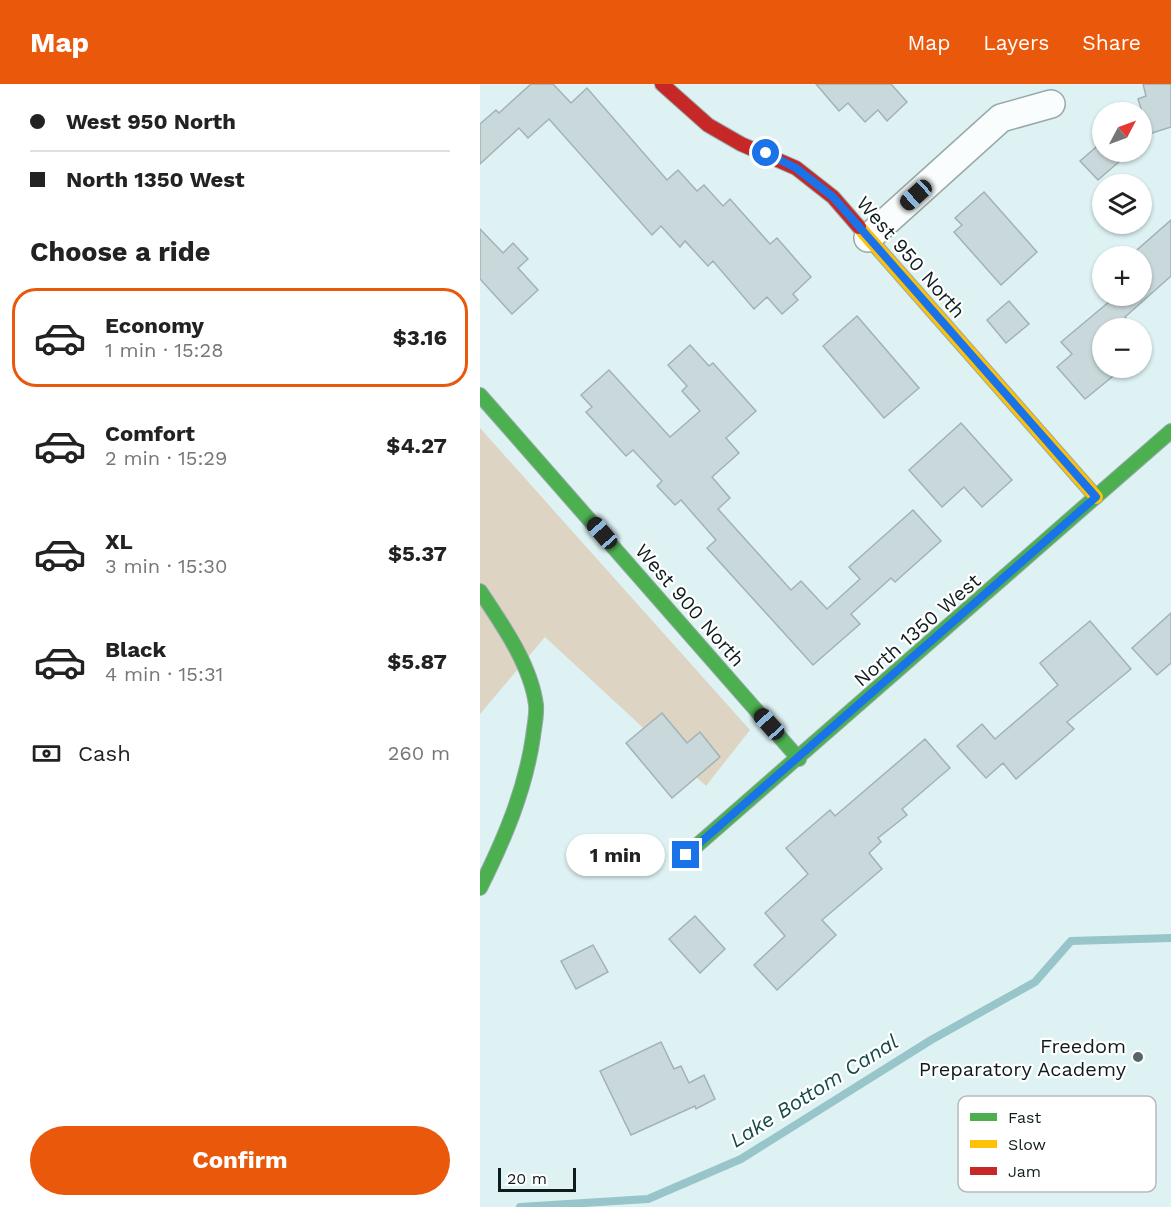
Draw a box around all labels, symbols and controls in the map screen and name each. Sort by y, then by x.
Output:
text: Map [30,26,89,59]
text: Map [907,30,950,55]
text: Layers [983,30,1049,55]
text: Share [1082,30,1141,55]
north arrow [1092,102,1152,162]
map controls [1092,102,1152,378]
text: West 950 North [66,109,236,134]
route start [752,139,779,166]
text: North 1350 West [66,167,245,192]
button: layers [1092,174,1152,234]
car [897,176,935,214]
street label: West 950 North [851,191,971,323]
text: Choose a ride [30,236,210,268]
button: + [1092,246,1152,306]
icon: car [33,311,87,365]
text: Economy [105,313,204,338]
button: − [1092,318,1152,378]
text: $3.16 [393,325,447,350]
text: 1 min · 15:28 [105,338,223,362]
icon: car [33,419,87,473]
text: Comfort [105,421,195,446]
text: $4.27 [386,433,447,458]
text: 2 min · 15:29 [105,446,227,470]
car [583,514,621,552]
icon: car [33,527,87,581]
text: XL [105,529,133,554]
street label: West 900 North [630,539,750,671]
text: $5.37 [388,541,447,566]
text: 3 min · 15:30 [105,554,227,578]
street label: North 1350 West [849,568,986,692]
icon: car [33,635,87,689]
text: Black [105,637,166,662]
text: $5.87 [387,649,447,674]
text: 4 min · 15:31 [105,662,223,686]
car [750,705,788,743]
icon: cash [30,737,63,770]
text: Cash [78,741,131,766]
text: 260 m [388,741,450,765]
callout: 1 min [566,834,665,876]
route end [672,841,699,868]
text: 1 min [590,843,641,867]
water label: Lake Bottom Canal [725,1029,903,1153]
place label: Freedom Preparatory Academy [919,1034,1127,1081]
marker: Freedom Preparatory Academy [1131,1050,1145,1064]
legend [958,1096,1156,1192]
text: Fast [1008,1108,1041,1127]
button: Confirm [30,1126,450,1195]
text: Slow [1008,1135,1046,1154]
text: Jam [1008,1162,1041,1181]
scale bar [498,1165,576,1192]
text: 20 m [507,1169,547,1188]

